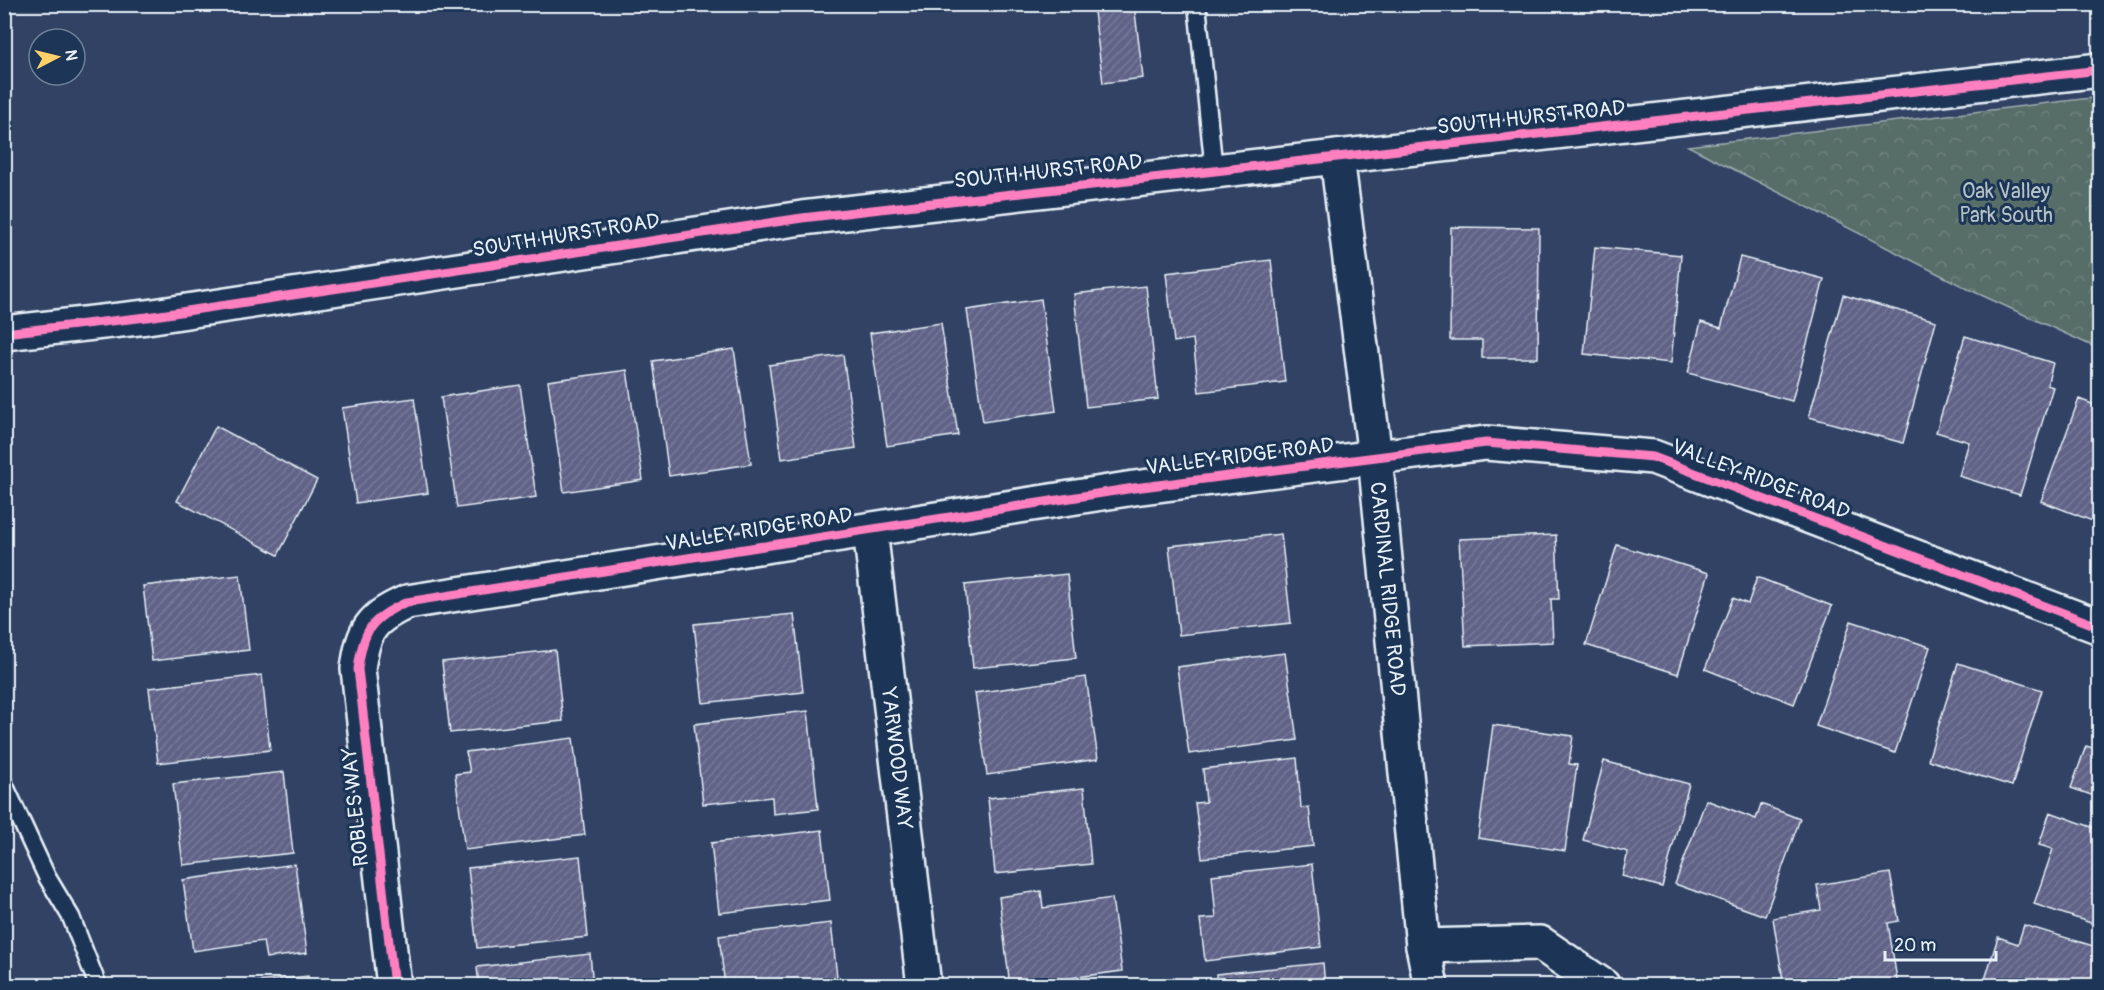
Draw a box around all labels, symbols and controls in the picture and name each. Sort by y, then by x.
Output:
north arrow [27,27,87,87]
text: N [60,49,82,62]
street label: SOUTH HURST ROAD [1436,94,1626,141]
street label: SOUTH HURST ROAD [953,148,1143,195]
park label: Oak Valley Park South [1959,178,2053,229]
street label: SOUTH HURST ROAD [471,207,662,264]
street label: VALLEY RIDGE ROAD [1145,432,1335,481]
street label: VALLEY RIDGE ROAD [1668,433,1854,526]
street label: CARDINAL RIDGE ROAD [1364,481,1411,697]
street label: VALLEY RIDGE ROAD [664,501,854,558]
street label: YARWOOD WAY [875,685,918,831]
street label: ROBLES WAY [336,746,375,868]
scale bar [1885,924,1996,962]
text: 20 m [1894,934,1936,957]

